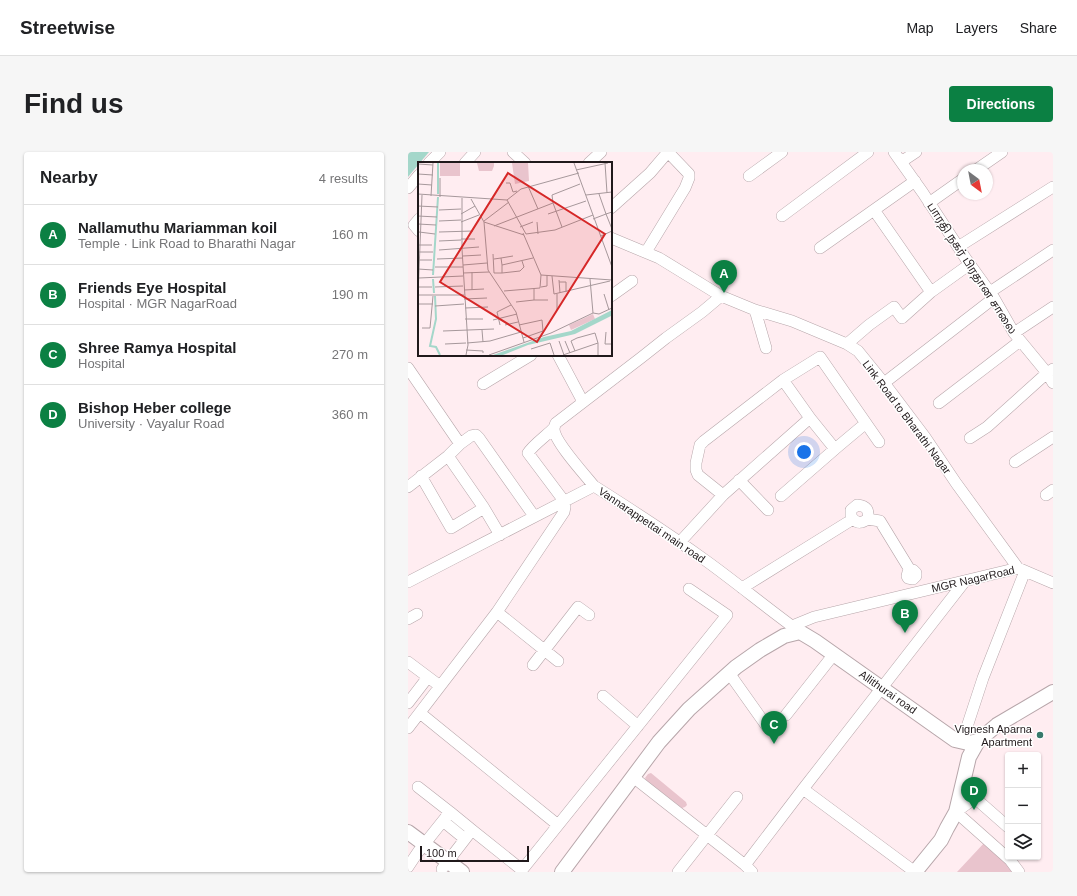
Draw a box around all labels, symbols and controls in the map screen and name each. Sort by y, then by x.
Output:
text: Streetwise [20,17,115,38]
text: Map [906,20,934,36]
text: Layers [956,20,998,36]
text: Share [1020,20,1057,36]
button: Directions [949,86,1053,122]
text: Find us [24,88,124,119]
inset map [418,162,612,356]
north arrow [957,164,993,200]
text: Nearby [40,168,98,187]
text: 4 results [319,171,368,186]
street label: பாரதி நகர் பிரதான சாலை [923,200,1019,337]
text: Nallamuthu Mariamman koil [78,219,277,236]
text: A [48,227,58,242]
text: 160 m [332,227,368,242]
text: Temple · Link Road to Bharathi Nagar [78,236,296,251]
pin: A [711,260,737,293]
text: Friends Eye Hospital [78,279,226,296]
text: B [48,287,58,302]
text: 190 m [332,287,368,302]
text: Hospital · MGR NagarRoad [78,296,237,311]
text: Shree Ramya Hospital [78,339,236,356]
text: C [48,347,58,362]
text: 270 m [332,347,368,362]
text: Hospital [78,356,125,371]
street label: Link Road to Bharathi Nagar [860,358,954,476]
text: Bishop Heber college [78,399,231,416]
text: D [48,407,58,422]
text: 360 m [332,407,368,422]
text: University · Vayalur Road [78,416,224,431]
your location [794,442,814,462]
street label: Vannarappettai main road [597,485,707,565]
street label: MGR NagarRoad [930,564,1016,594]
pin: B [892,600,918,633]
street label: Allithurai road [857,668,919,716]
pin: C [761,711,787,744]
place label: Vignesh Aparna Apartment [955,723,1033,748]
marker: Vignesh Aparna Apartment [1035,730,1045,740]
map controls [1005,752,1041,860]
button: + [1005,752,1041,788]
pin: D [961,777,987,810]
button: − [1005,788,1041,824]
button: layers [1005,824,1041,860]
scale bar [420,844,529,863]
text: 100 m [426,847,457,859]

